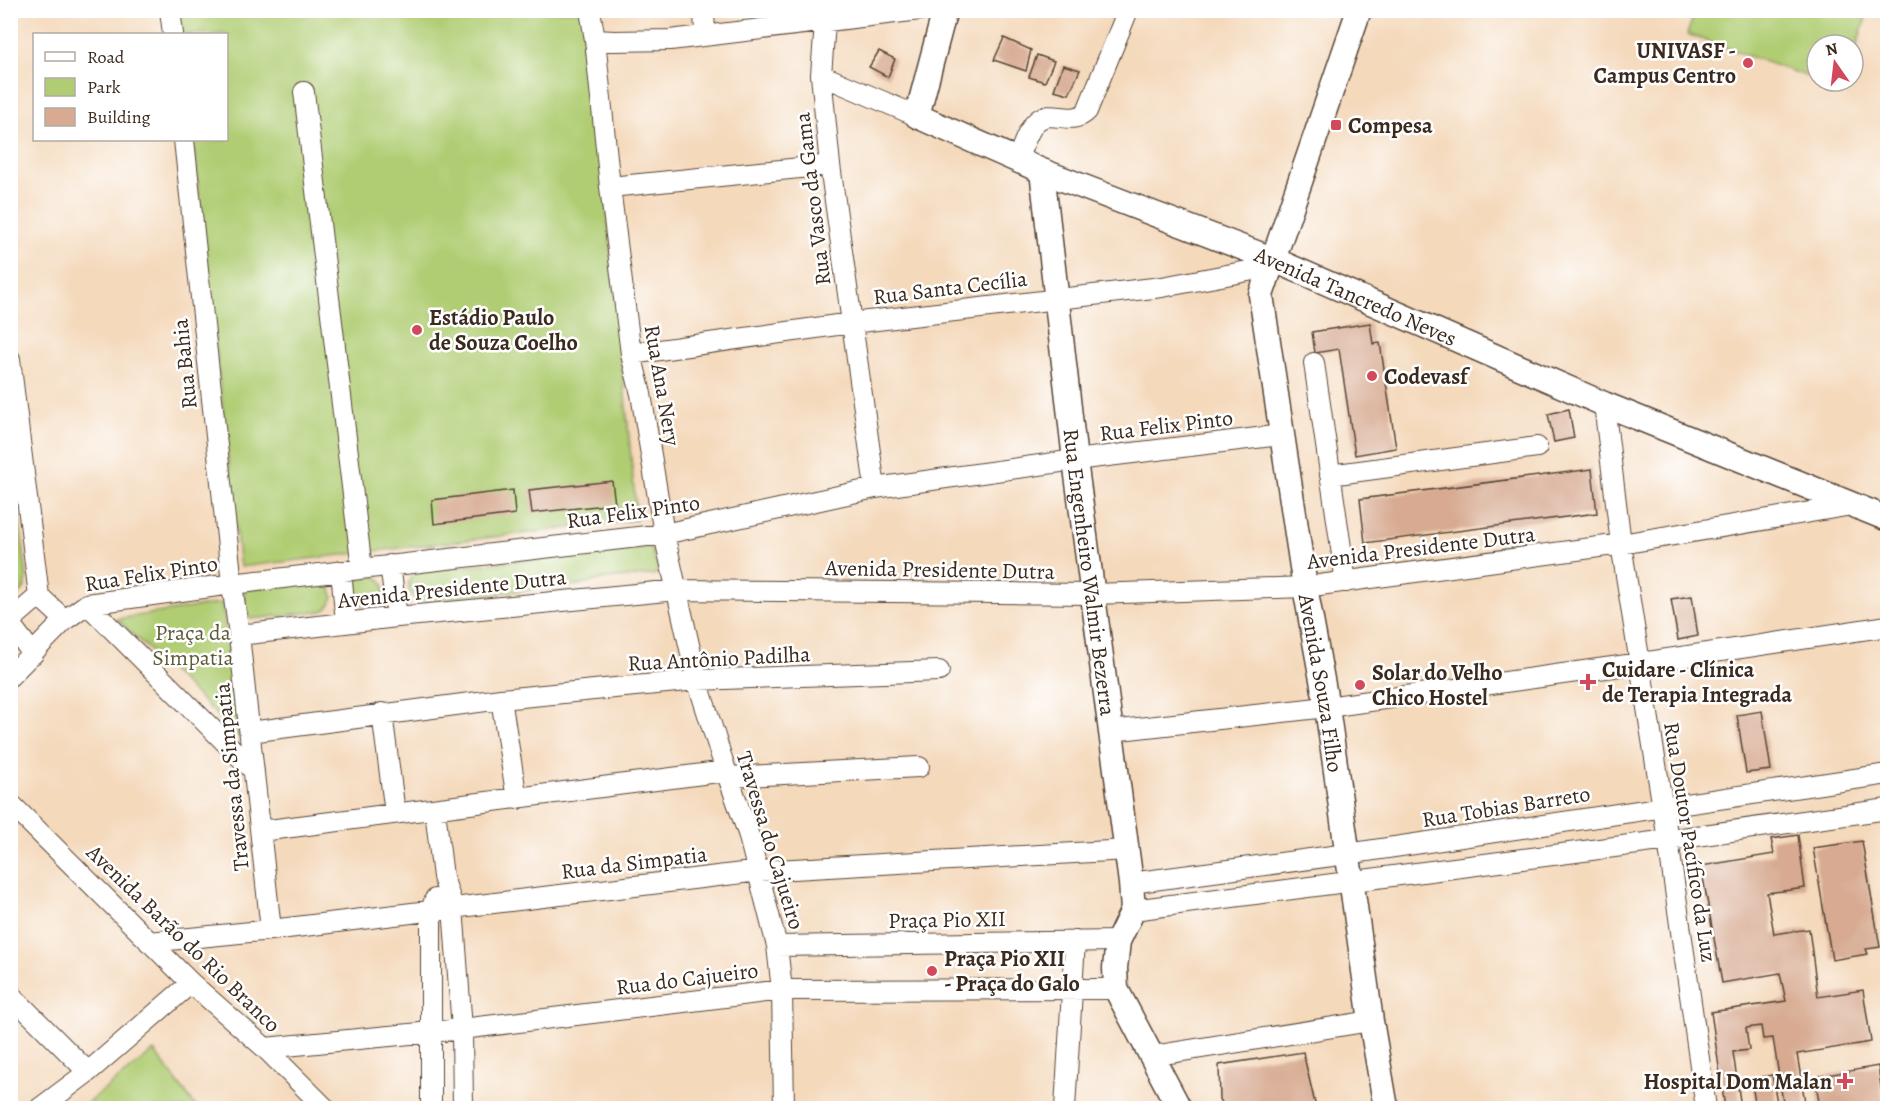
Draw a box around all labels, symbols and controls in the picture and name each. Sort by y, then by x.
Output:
legend [33,33,228,141]
north arrow [1805,33,1865,93]
place label: UNIVASF - Campus Centro [1594,36,1736,91]
text: N [1823,37,1840,61]
text: Road [87,45,125,69]
marker: UNIVASF - Campus Centro [1741,56,1755,70]
text: Park [87,75,121,99]
text: Building [87,105,151,129]
street label: Rua Vasco da Gama [787,110,838,287]
place label: Compesa [1348,111,1433,141]
marker: Compesa [1329,118,1343,132]
street label: Avenida Tancredo Neves [1249,239,1461,354]
street label: Rua Santa Cecília [871,264,1030,312]
place label: Estádio Paulo de Souza Coelho [429,303,578,358]
street label: Rua Bahia [165,316,205,411]
street label: Rua Ana Nery [637,322,687,448]
marker: Estádio Paulo de Souza Coelho [410,323,424,337]
place label: Codevasf [1384,362,1471,392]
marker: Codevasf [1365,369,1379,383]
street label: Rua Felix Pinto [1098,403,1235,449]
street label: Rua Engenheiro Walmir Bezerra [1056,427,1123,718]
street label: Rua Felix Pinto [565,488,702,536]
street label: Avenida Presidente Dutra [1304,519,1538,577]
street label: Rua Felix Pinto [83,549,220,599]
street label: Avenida Presidente Dutra [824,553,1056,587]
street label: Avenida Presidente Dutra [335,562,569,616]
street label: Avenida Souza Filho [1290,590,1350,774]
park label: Praça da Simpatia [152,618,235,673]
street label: Rua Antônio Padilha [627,639,812,679]
place label: Cuidare - Clínica de Terapia Integrada [1602,655,1793,710]
place label: Solar do Velho Chico Hostel [1372,658,1503,713]
marker: Cuidare - Clínica de Terapia Integrada [1579,673,1597,691]
marker: Solar do Velho Chico Hostel [1353,678,1367,692]
street label: Travessa da Simpatia [207,681,257,872]
street label: Rua Doutor Pacífico da Luz [1656,720,1724,964]
street label: Travessa do Cajueiro [729,748,811,933]
street label: Rua Tobias Barreto [1420,779,1592,835]
street label: Avenida Barão do Rio Branco [79,837,287,1039]
street label: Rua da Simpatia [559,839,710,887]
street label: Praça Pio XII [888,904,1006,936]
place label: Praça Pio XII - Praça do Galo [944,944,1080,999]
street label: Rua do Cajueiro [614,955,760,1003]
marker: Praça Pio XII - Praça do Galo [925,964,939,978]
place label: Hospital Dom Malan [1643,1067,1832,1097]
marker: Hospital Dom Malan [1836,1072,1854,1090]

